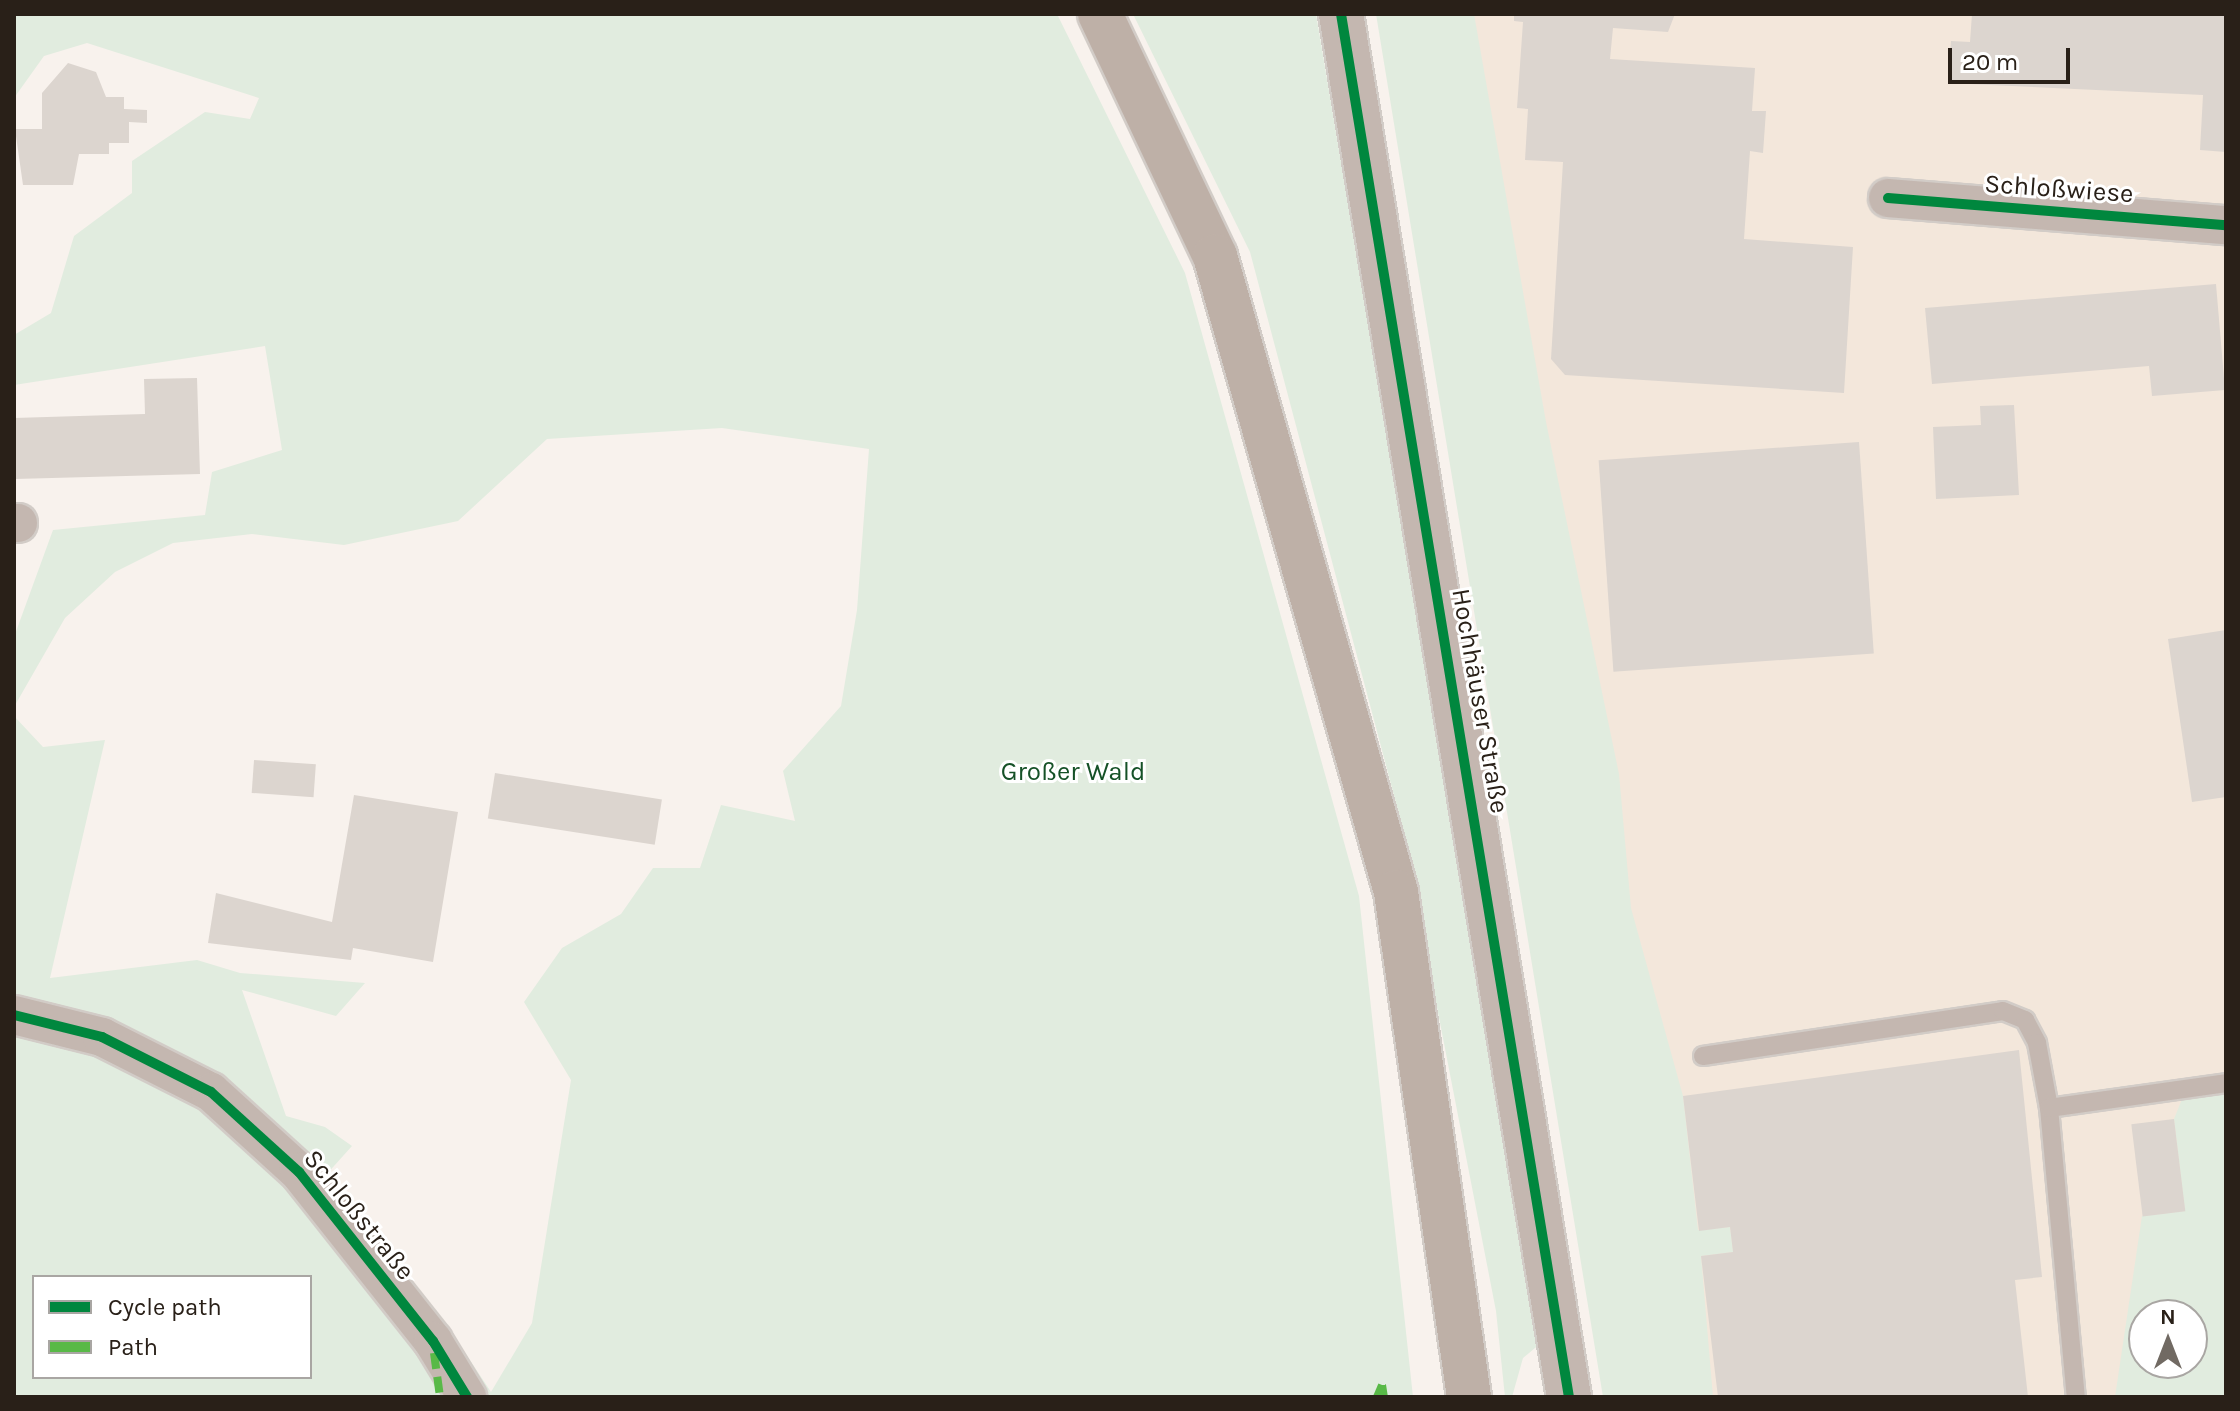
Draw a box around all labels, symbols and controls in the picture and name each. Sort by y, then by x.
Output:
scale bar [1952,32,2074,82]
text: 20 m [1962,48,2018,76]
street label: Schloßwiese [1983,168,2135,210]
street label: Hochhäuser Straße [1445,586,1515,816]
park label: Großer Wald [1001,756,1145,788]
street label: Schloßstraße [297,1144,421,1286]
legend [32,1275,312,1379]
text: Cycle path [108,1293,222,1321]
north arrow [2128,1299,2208,1379]
text: N [2160,1304,2176,1330]
text: Path [108,1333,158,1361]

